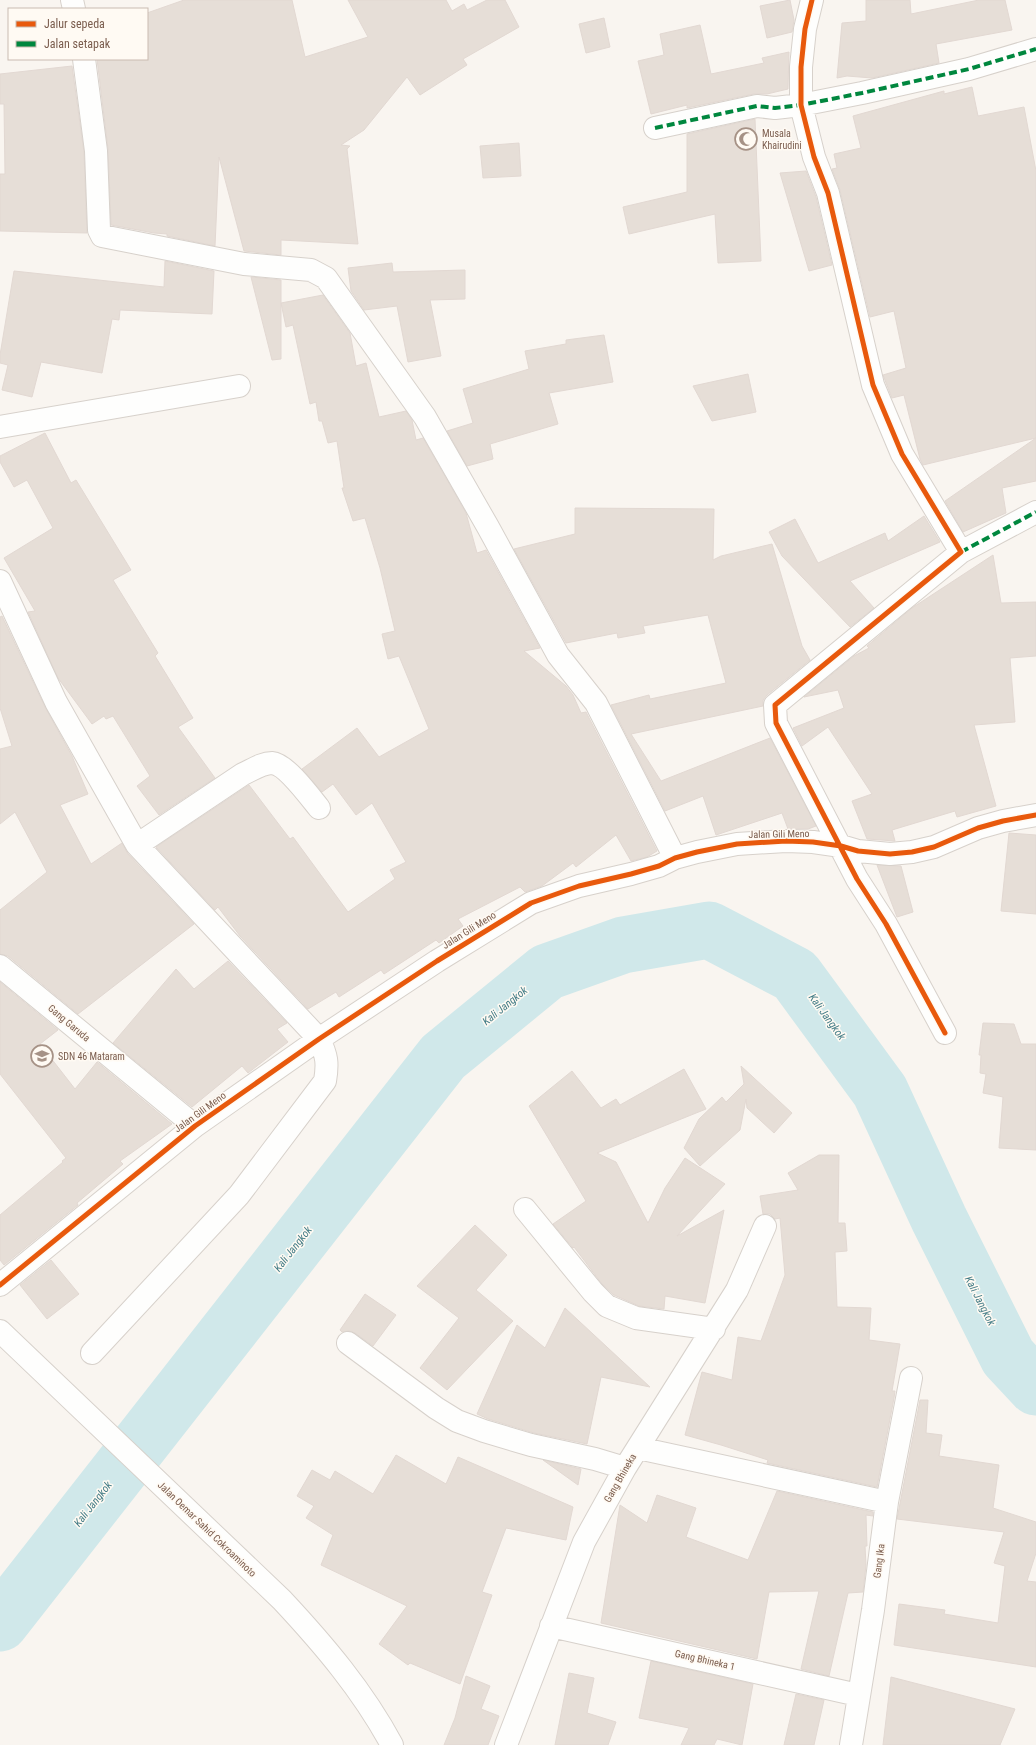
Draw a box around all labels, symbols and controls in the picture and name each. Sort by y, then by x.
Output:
legend [8,8,148,60]
text: Jalur sepeda [44,17,105,31]
text: Jalan setapak [44,37,111,51]
mosque icon: Musala Khairudini [733,126,759,152]
place label: Musala Khairudini [762,128,802,151]
street label: Jalan Gili Meno [748,828,810,840]
street label: Jalan Gili Meno [440,909,498,951]
water label: Kali Jangkok [480,984,530,1028]
water label: Kali Jangkok [806,991,848,1043]
street label: Gang Garuda [46,1002,92,1044]
school or university icon: SDN 46 Mataram [29,1043,55,1069]
place label: SDN 46 Mataram [58,1051,125,1062]
street label: Jalan Gili Meno [172,1090,228,1134]
water label: Kali Jangkok [271,1224,315,1274]
water label: Kali Jangkok [962,1274,998,1328]
street label: Gang Bhineka [602,1452,638,1504]
water label: Kali Jangkok [71,1479,115,1529]
street label: Jalan Oemar Sahid Cokroaminoto [156,1479,258,1579]
street label: Gang Ika [871,1543,887,1579]
street label: Gang Bhineka 1 [674,1648,736,1672]

